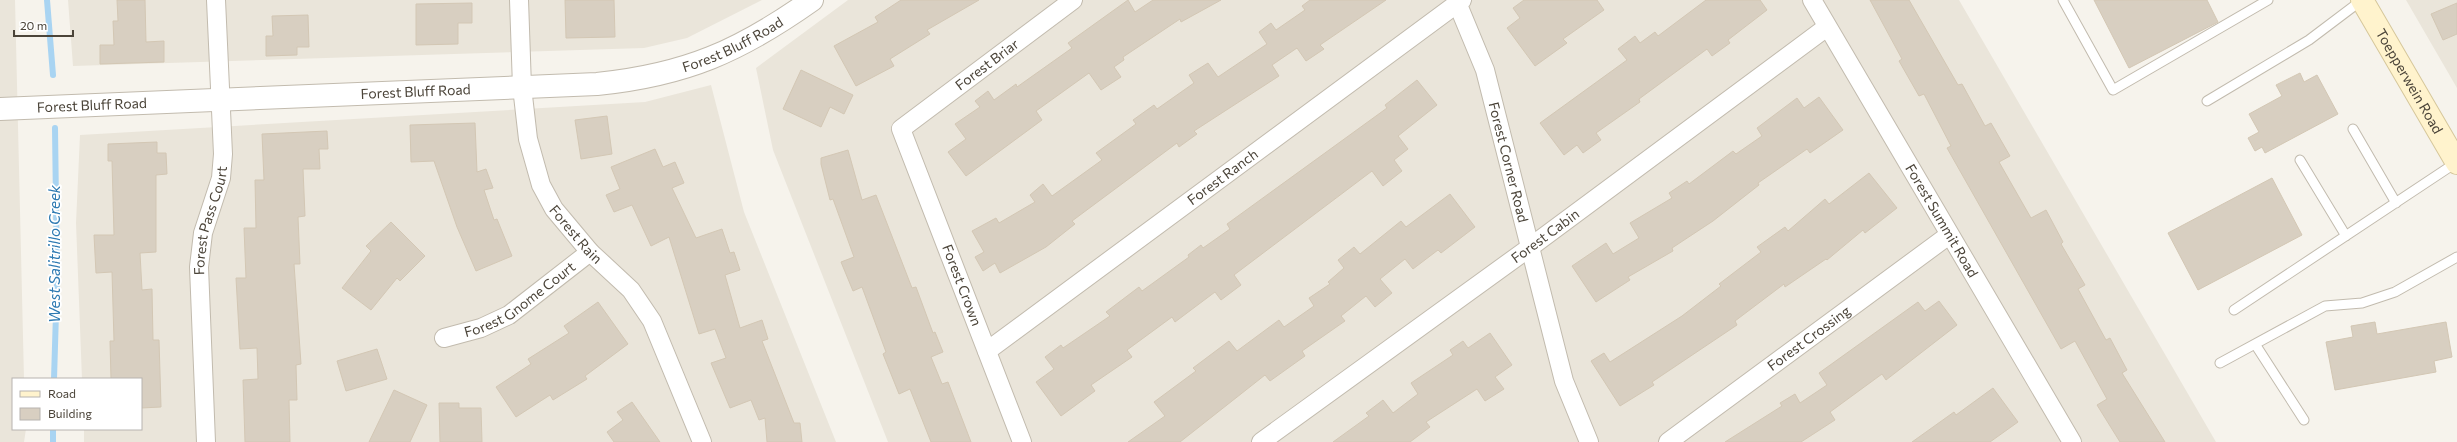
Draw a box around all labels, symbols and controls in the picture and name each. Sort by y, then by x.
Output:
scale bar [14,12,73,38]
street label: Forest Bluff Road [680,13,786,75]
text: 20 m [20,18,47,32]
street label: Toepperwein Road [2373,25,2447,136]
street label: Forest Briar [952,35,1022,93]
street label: Forest Bluff Road [360,80,471,102]
street label: Forest Bluff Road [36,94,147,115]
street label: Forest Corner Road [1485,100,1532,224]
street label: Forest Ranch [1184,145,1261,208]
street label: Forest Summit Road [1902,161,1982,280]
street label: Forest Pass Court [190,165,230,276]
water label: West Salitrillo Creek [45,184,63,323]
street label: Forest Rain [546,201,606,267]
street label: Forest Cabin [1507,205,1582,266]
street label: Forest Crown [939,242,986,328]
street label: Forest Gnome Court [462,258,579,340]
street label: Forest Crossing [1764,301,1854,374]
legend [12,378,142,430]
text: Road [48,386,76,400]
text: Building [48,406,92,420]

